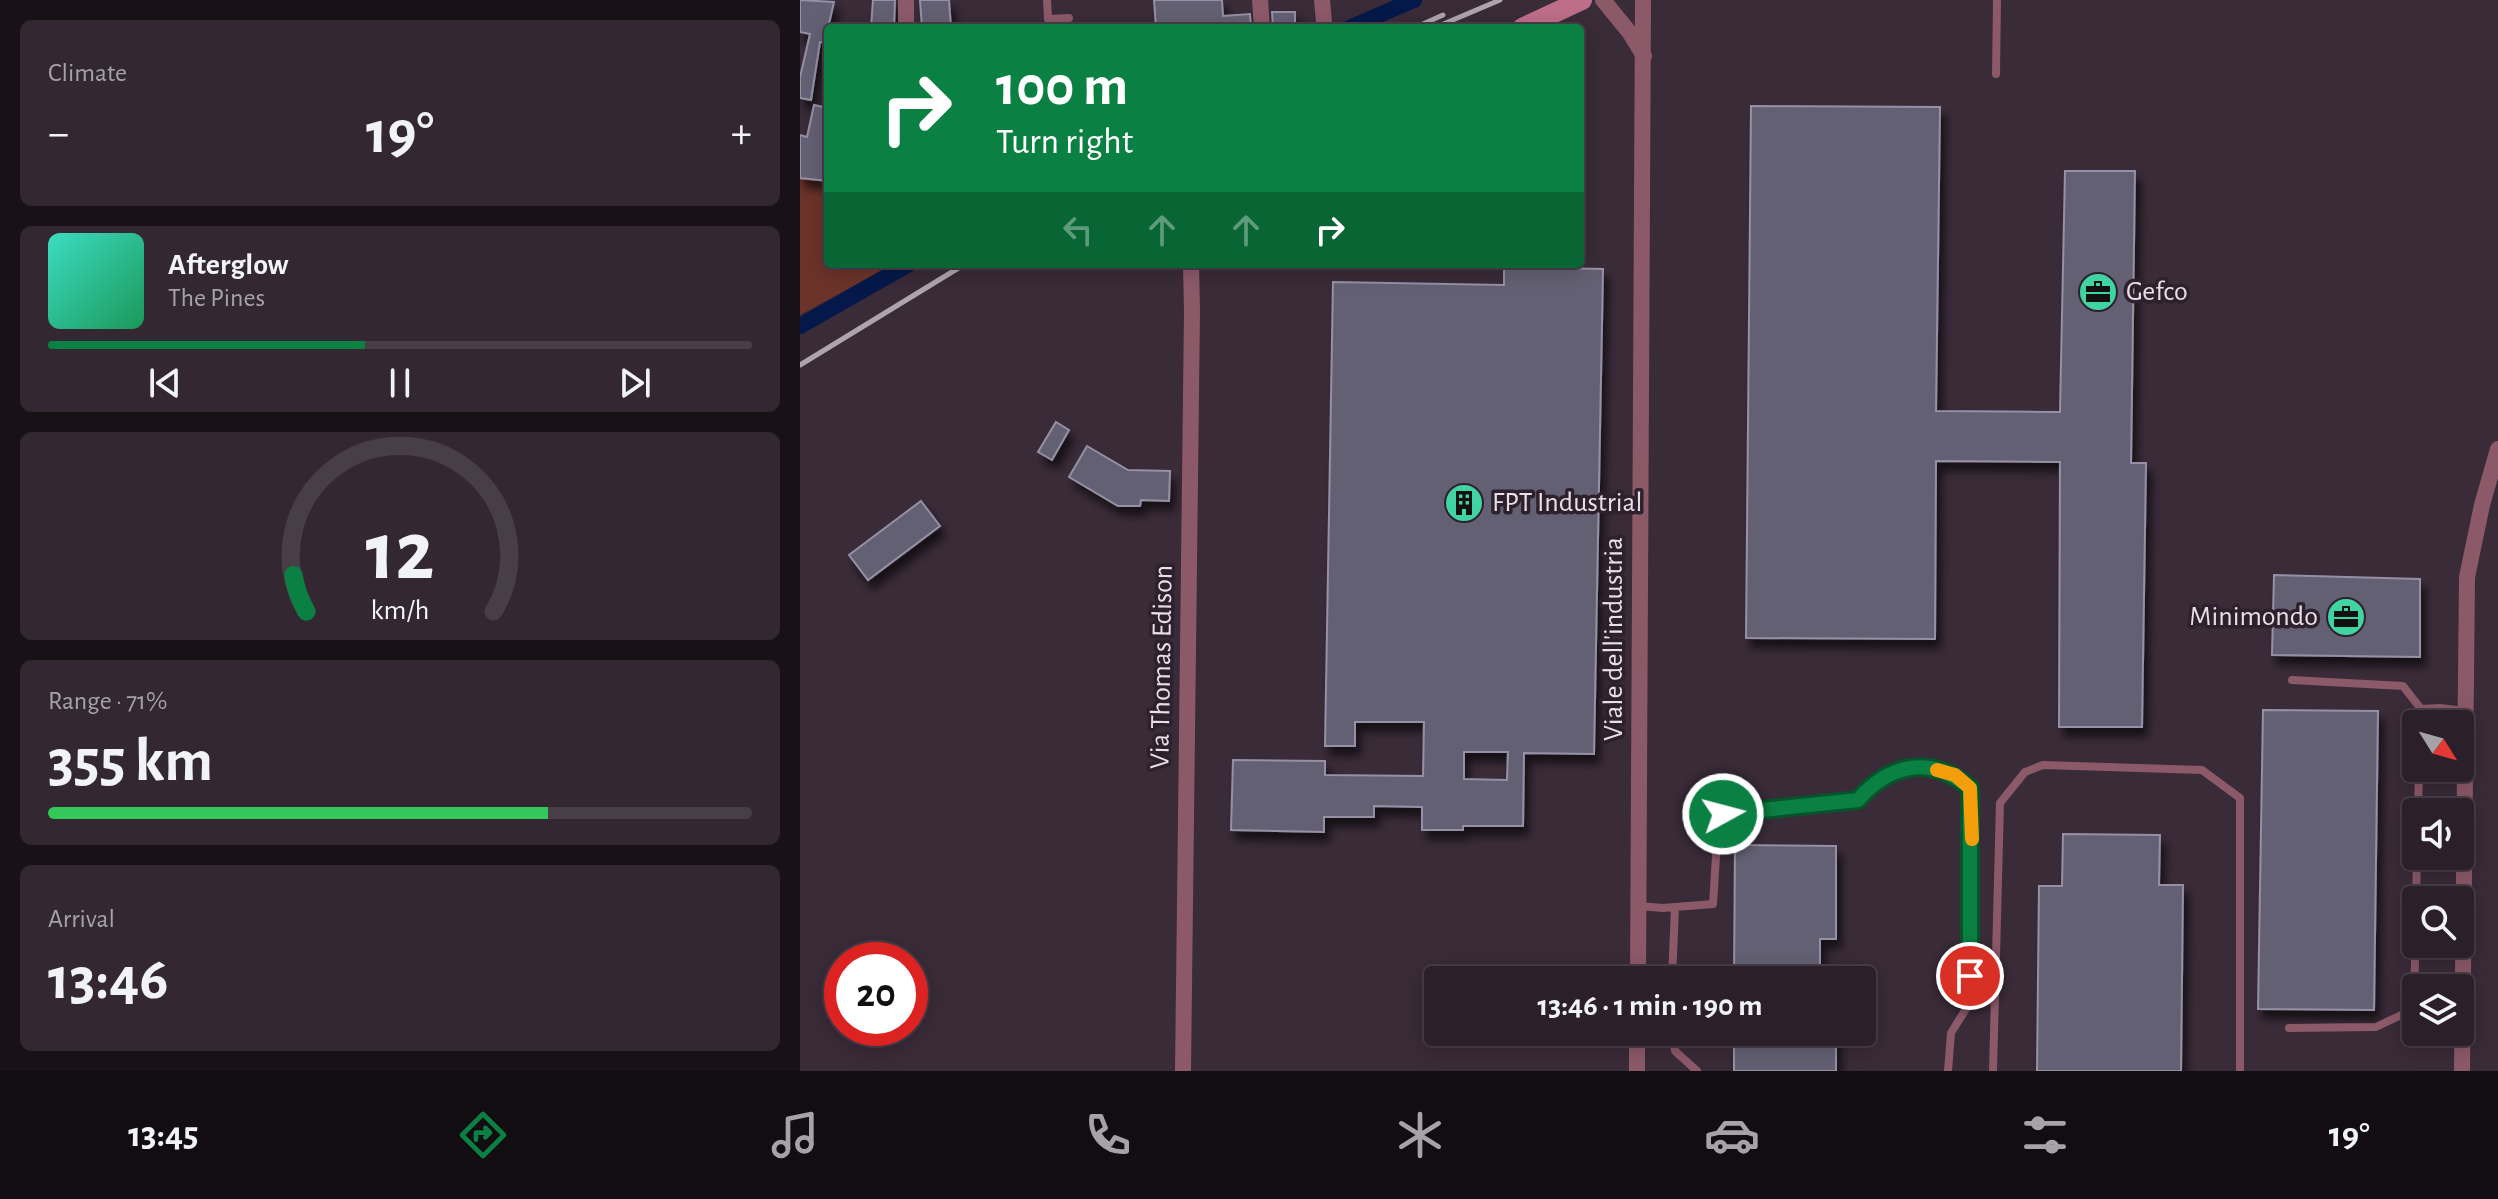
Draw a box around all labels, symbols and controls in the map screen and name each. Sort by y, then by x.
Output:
icon: right [864,56,968,160]
text: 100 m [996,59,1128,115]
text: Climate [48,60,127,86]
text: 19° [366,104,434,164]
text: − [48,112,69,156]
text: + [731,112,752,156]
text: Turn right [996,124,1133,160]
icon: left [1056,208,1100,252]
icon: ahead [1140,208,1184,252]
icon: ahead [1224,208,1268,252]
icon: right [1308,208,1352,252]
text: Afterglow [168,250,289,280]
office icon: Gefco [2077,271,2119,313]
place label: Gefco [2126,278,2188,306]
text: The Pines [168,285,265,311]
icon: previous [143,361,187,405]
icon: pause [378,361,422,405]
icon: next [613,361,657,405]
building icon: FPT Industrial [1443,482,1485,524]
place label: FPT Industrial [1492,489,1642,517]
text: 12 [365,510,435,594]
street label: Viale dell'industria [1600,537,1628,741]
street label: Via Thomas Edison [1146,565,1178,769]
text: km/h [371,596,429,625]
office icon: Minimondo [2325,596,2367,638]
place label: Minimondo [2189,603,2318,631]
text: Range · 71% [48,688,167,714]
north arrow [2402,710,2474,782]
map controls [2402,710,2474,1046]
text: 355 km [48,732,213,792]
position arrow [1681,772,1765,856]
button: sound [2402,798,2474,870]
button: search [2402,886,2474,958]
text: Arrival [48,906,115,932]
speed limit sign: 20 [824,942,928,1046]
pin [1936,942,2004,1010]
text: 13:46 [48,950,168,1010]
icon: arrive [1948,954,1992,998]
button: layers [2402,974,2474,1046]
text: 13:46 · 1 min · 190 m [1538,991,1762,1021]
icon: directions [455,1107,511,1163]
icon: music [767,1107,823,1163]
icon: phone [1080,1107,1136,1163]
icon: climate [1392,1107,1448,1163]
icon: car [1704,1107,1760,1163]
icon: filters [2017,1107,2073,1163]
text: 13:45 [128,1117,199,1153]
text: 19° [2329,1117,2370,1153]

